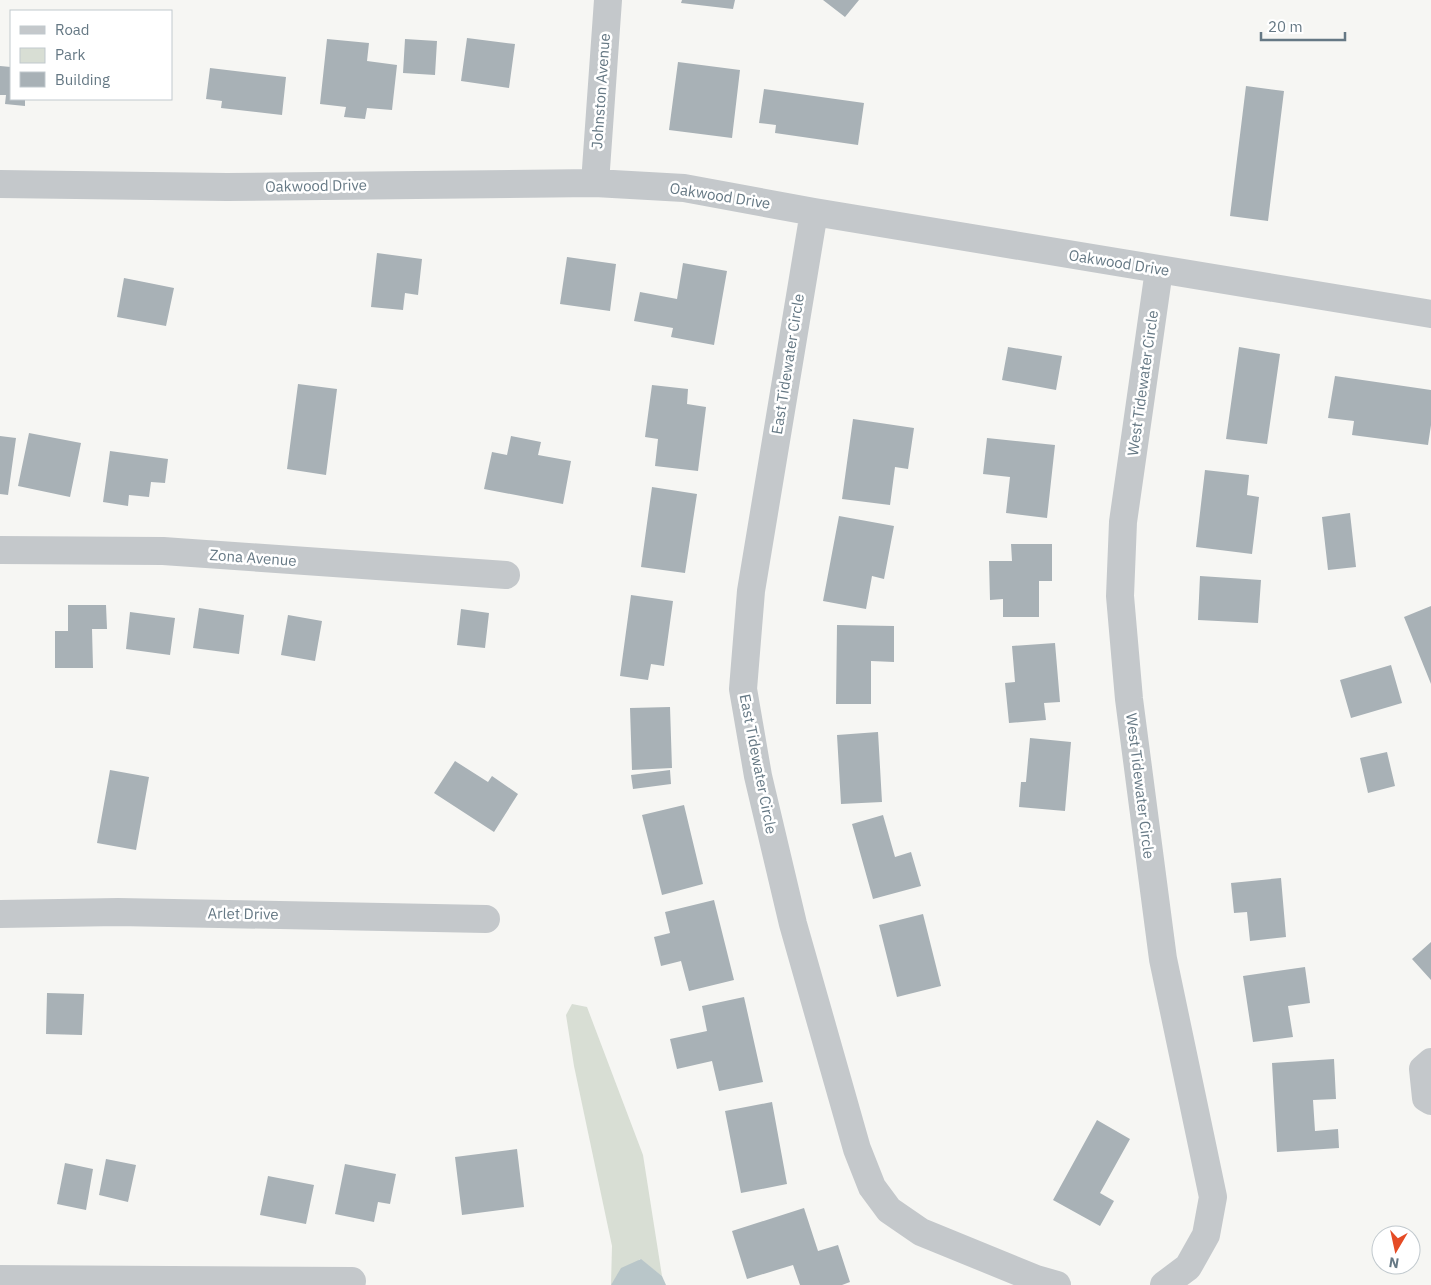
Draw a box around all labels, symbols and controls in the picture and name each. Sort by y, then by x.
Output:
legend [10,10,172,100]
scale bar [1261,10,1345,42]
text: 20 m [1268,17,1303,36]
text: Road [55,20,90,39]
street label: Johnston Avenue [587,32,614,150]
text: Park [55,45,85,64]
text: Building [55,70,110,89]
street label: Oakwood Drive [265,175,367,196]
street label: Oakwood Drive [668,178,772,213]
street label: Oakwood Drive [1067,245,1171,280]
street label: East Tidewater Circle [767,292,808,436]
street label: West Tidewater Circle [1123,309,1162,457]
street label: Zona Avenue [209,545,297,570]
street label: East Tidewater Circle [736,692,781,836]
street label: West Tidewater Circle [1122,712,1159,860]
street label: Arlet Drive [207,903,279,924]
north arrow [1371,1225,1421,1275]
text: N [1388,1253,1400,1273]

